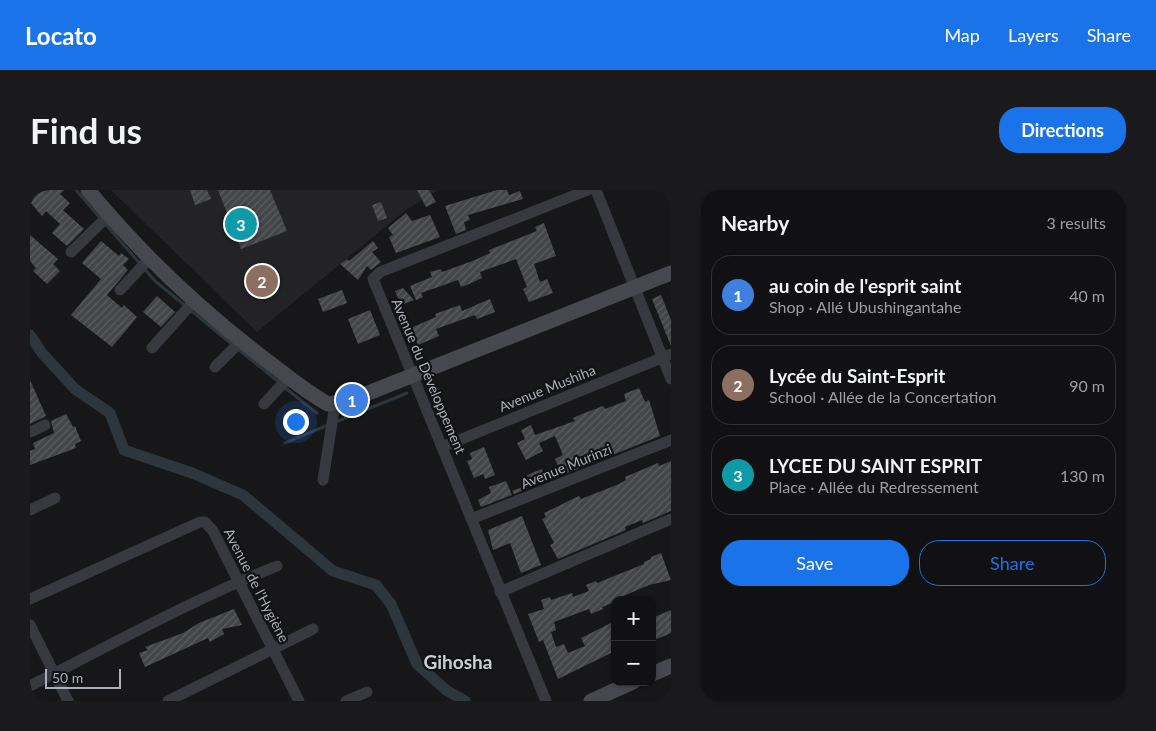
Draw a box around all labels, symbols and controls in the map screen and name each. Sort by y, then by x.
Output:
text: Locato [25,21,97,50]
text: Map [944,24,980,46]
text: Layers [1008,24,1059,46]
text: Share [1087,24,1131,46]
button: Directions [999,107,1126,153]
text: Find us [30,109,142,151]
pin: 3 [225,205,257,243]
text: Nearby [721,210,789,235]
text: 3 results [1046,213,1106,232]
pin: 2 [246,262,278,300]
text: au coin de l'esprit saint [769,274,961,297]
text: 1 [733,286,743,305]
text: 40 m [1069,286,1105,305]
street label: Avenue du Développement [388,296,470,456]
text: Shop · Allé Ubushingantahe [769,297,962,316]
street label: Avenue Mushiha [496,361,598,415]
text: Lycée du Saint-Esprit [769,364,945,387]
text: 2 [733,376,743,395]
text: 90 m [1069,376,1105,395]
pin: 1 [336,381,368,419]
text: School · Allée de la Concertation [769,387,996,406]
your location [283,409,309,435]
street label: Avenue Murinzi [518,440,614,492]
text: LYCEE DU SAINT ESPRIT [769,454,982,477]
text: 3 [733,466,743,485]
text: 130 m [1060,466,1105,485]
text: Place · Allée du Redressement [769,477,979,496]
street label: Avenue de l'Hygiène [221,525,293,645]
button: Save [721,540,909,586]
button: Share [919,540,1106,586]
map controls [611,596,656,686]
button: + [611,596,656,641]
button: − [611,641,656,686]
district label: Gihosha [424,650,492,673]
scale bar [45,666,121,689]
text: 50 m [52,669,83,686]

